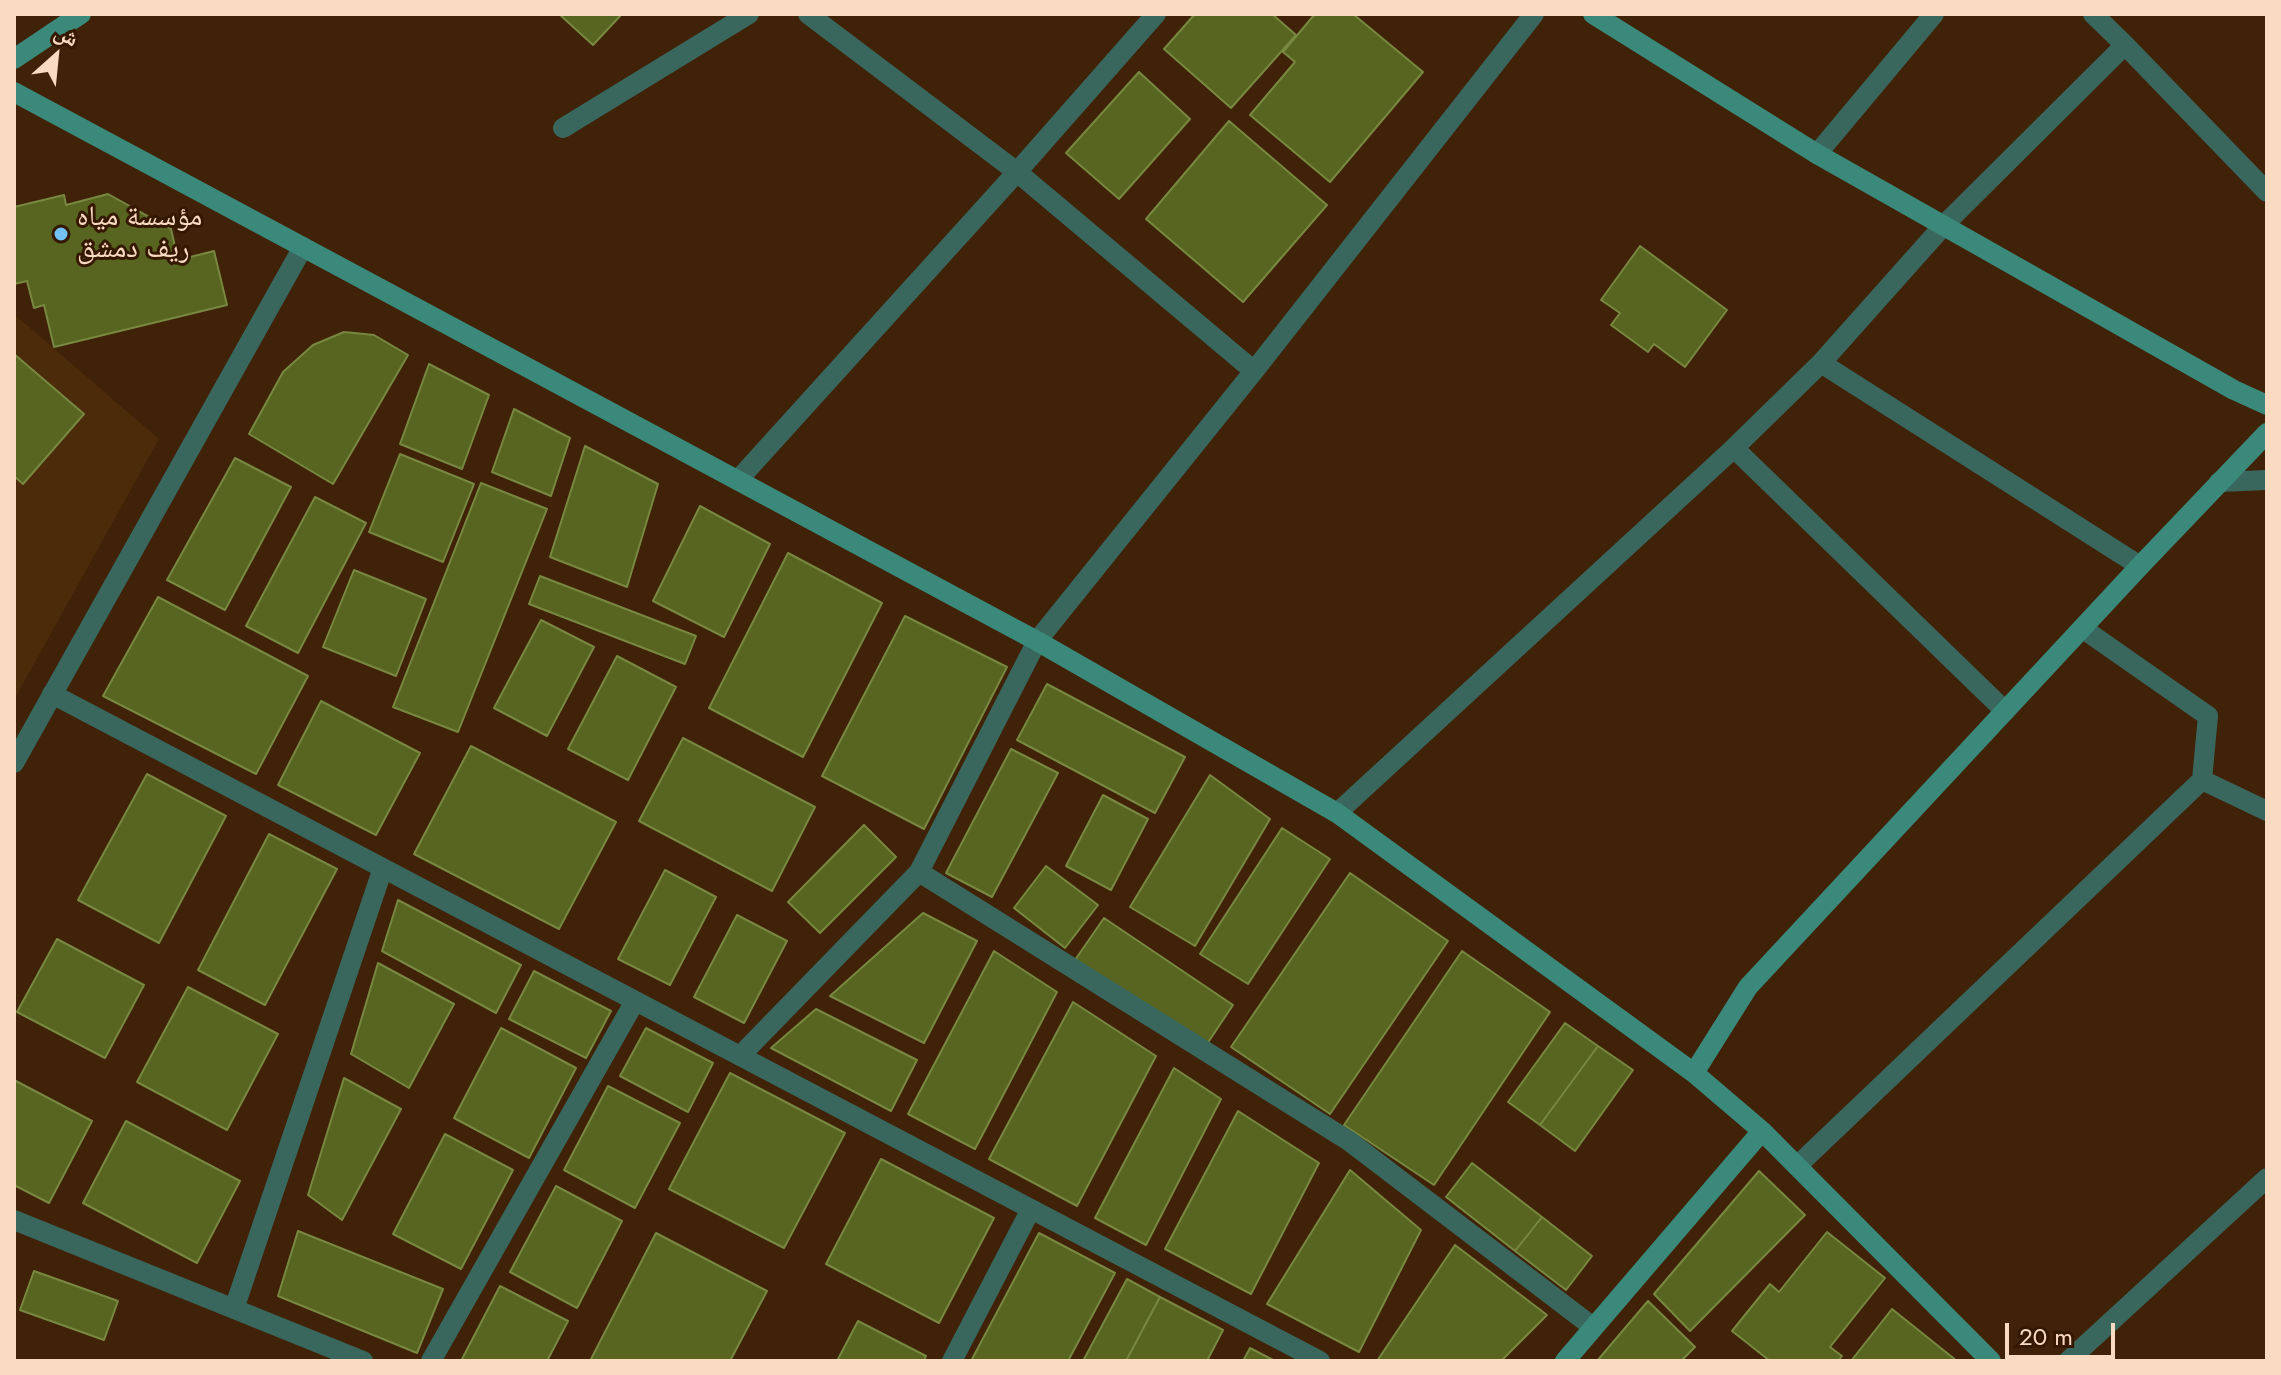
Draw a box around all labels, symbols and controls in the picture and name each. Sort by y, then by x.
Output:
text: ش [49,15,85,54]
north arrow [16,16,96,96]
place label: مؤسسة مياه ريف دمشق [77,201,202,267]
marker: مؤسسة مياه ريف دمشق [52,225,70,243]
scale bar [2009,1307,2119,1357]
text: 20 m [2019,1319,2073,1354]

